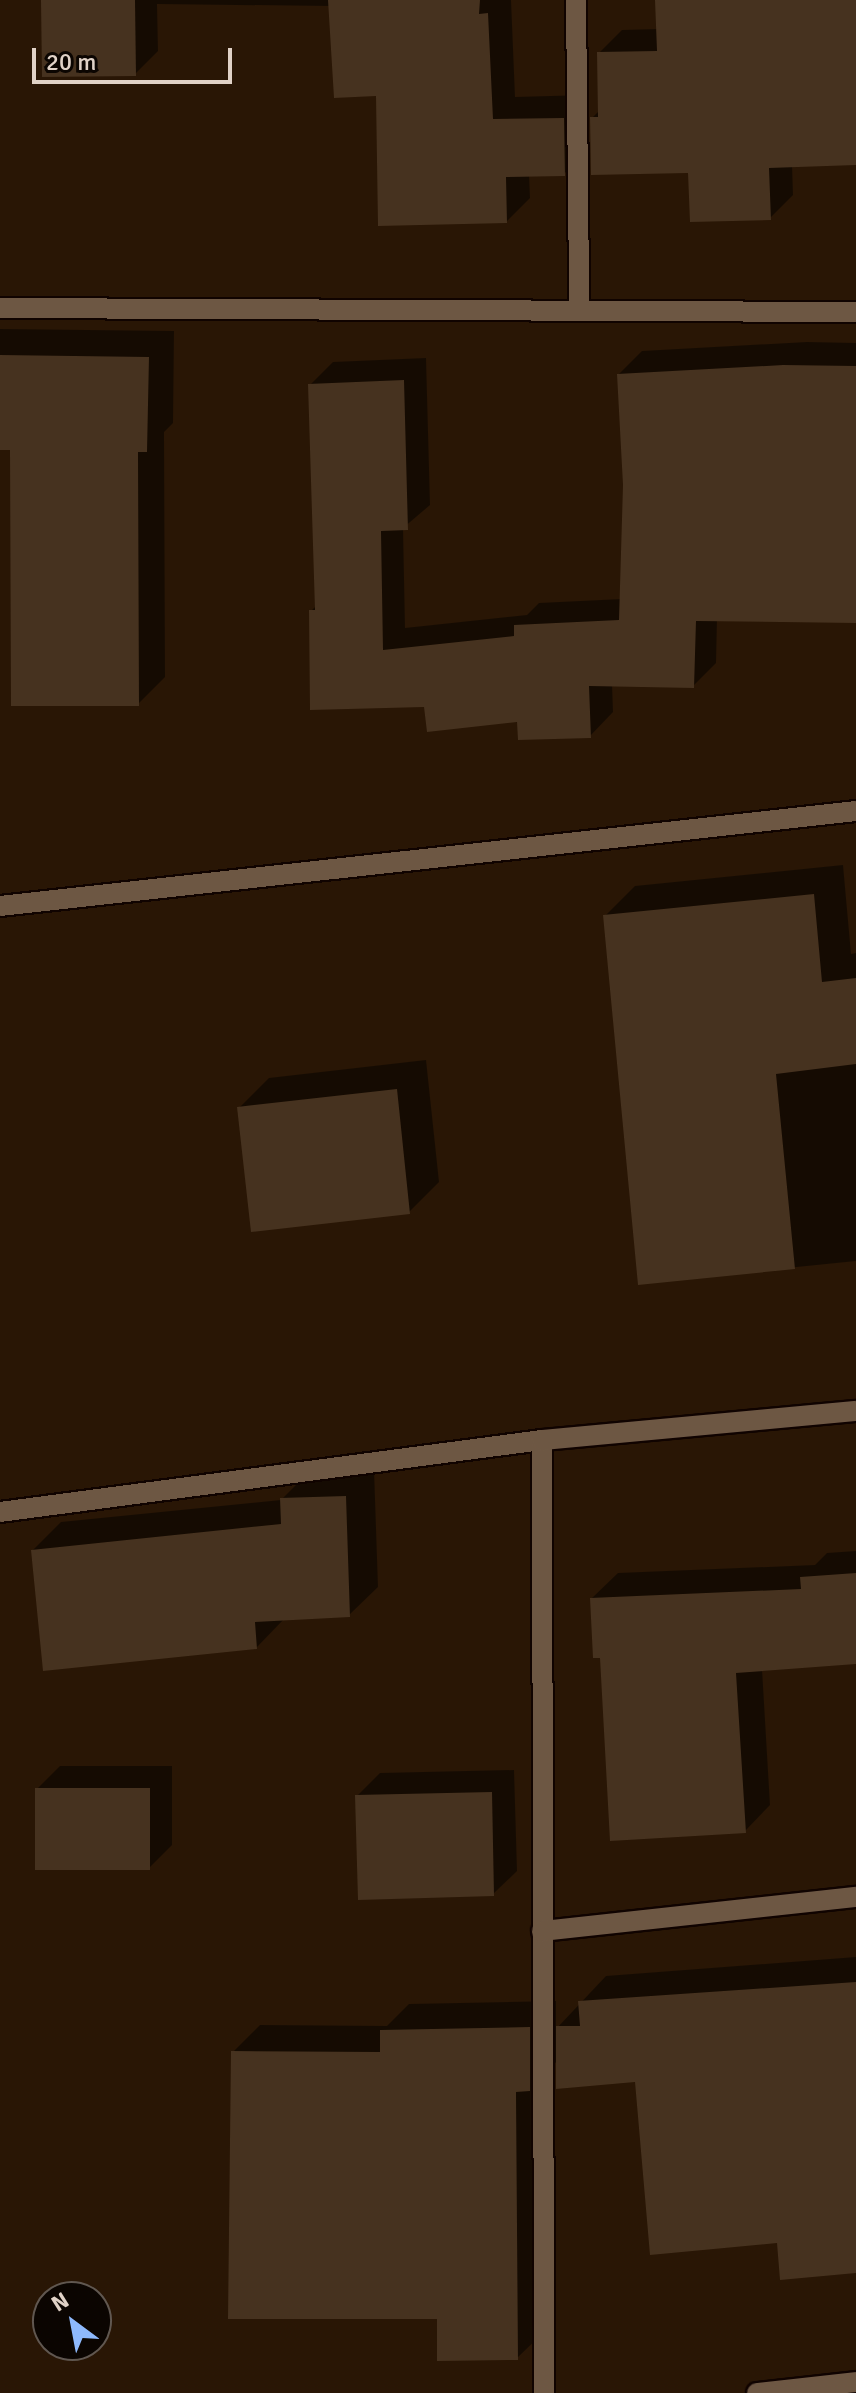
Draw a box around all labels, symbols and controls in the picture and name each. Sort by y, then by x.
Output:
scale bar [36,32,236,82]
text: 20 m [46,47,96,77]
north arrow [32,2281,112,2361]
text: N [46,2286,74,2317]

